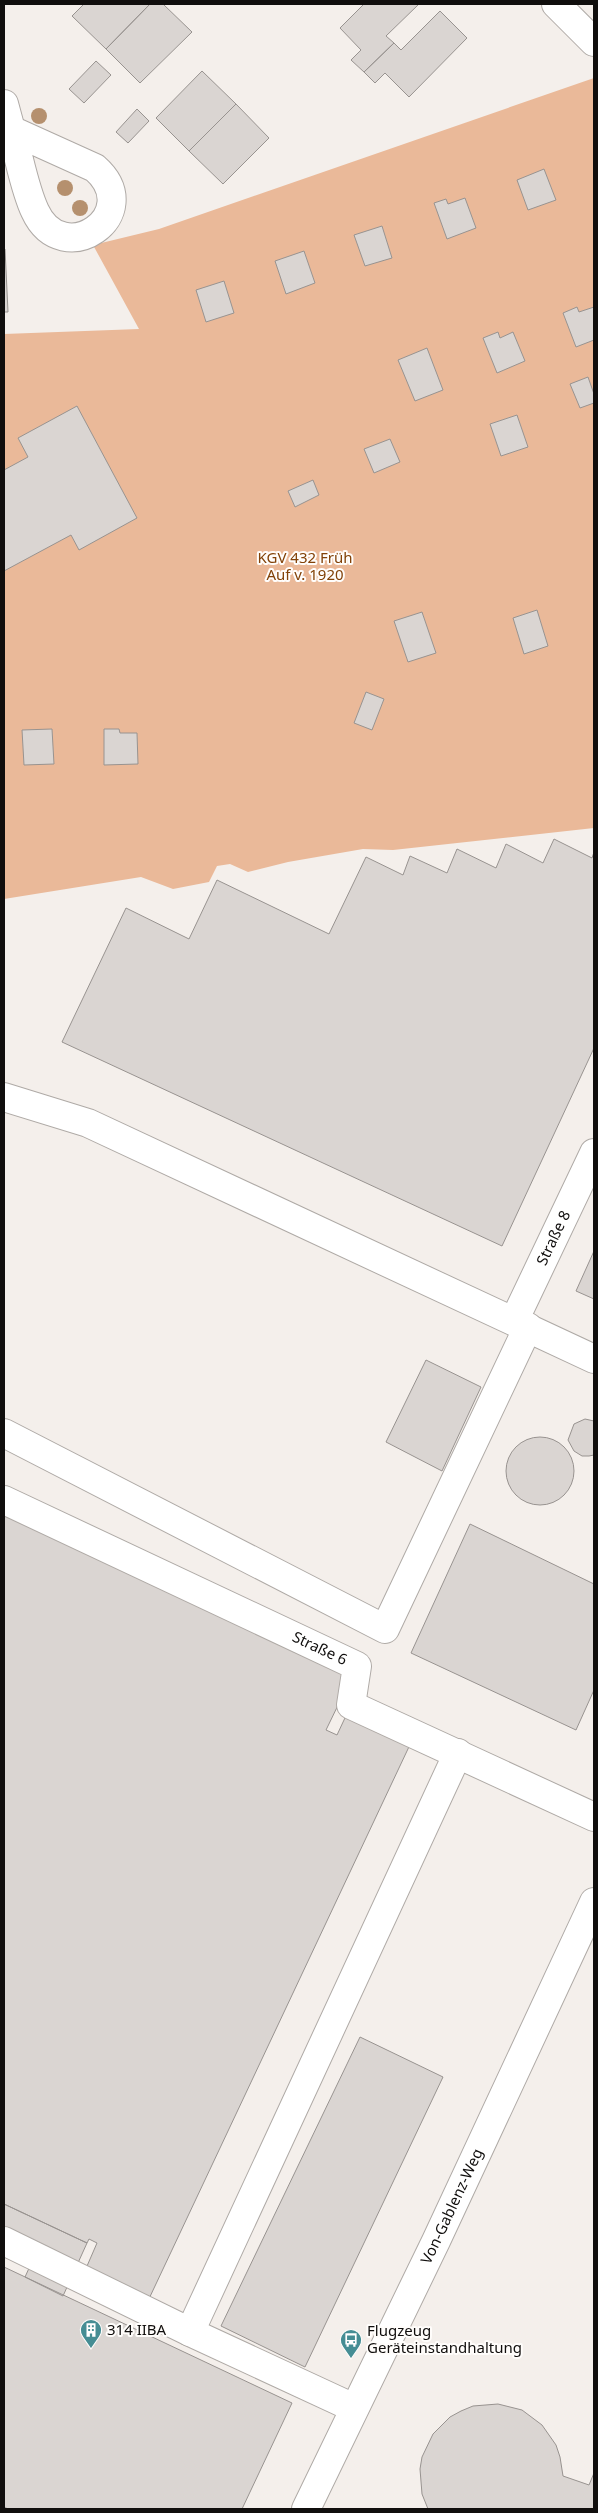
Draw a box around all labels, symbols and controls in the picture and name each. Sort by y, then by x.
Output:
park label: KGV 432 Früh Auf v. 1920 [258,547,352,584]
street label: Straße 8 [531,1207,574,1268]
street label: Straße 6 [290,1626,351,1669]
street label: Von-Gablenz-Weg [415,2145,487,2267]
building icon: 314 IIBA [79,2318,103,2349]
place label: 314 IIBA [107,2319,167,2339]
place label: Flugzeug Geräteinstandhaltung [367,2320,522,2357]
bus stop icon: Flugzeug Geräteinstandhaltung [339,2328,363,2359]

